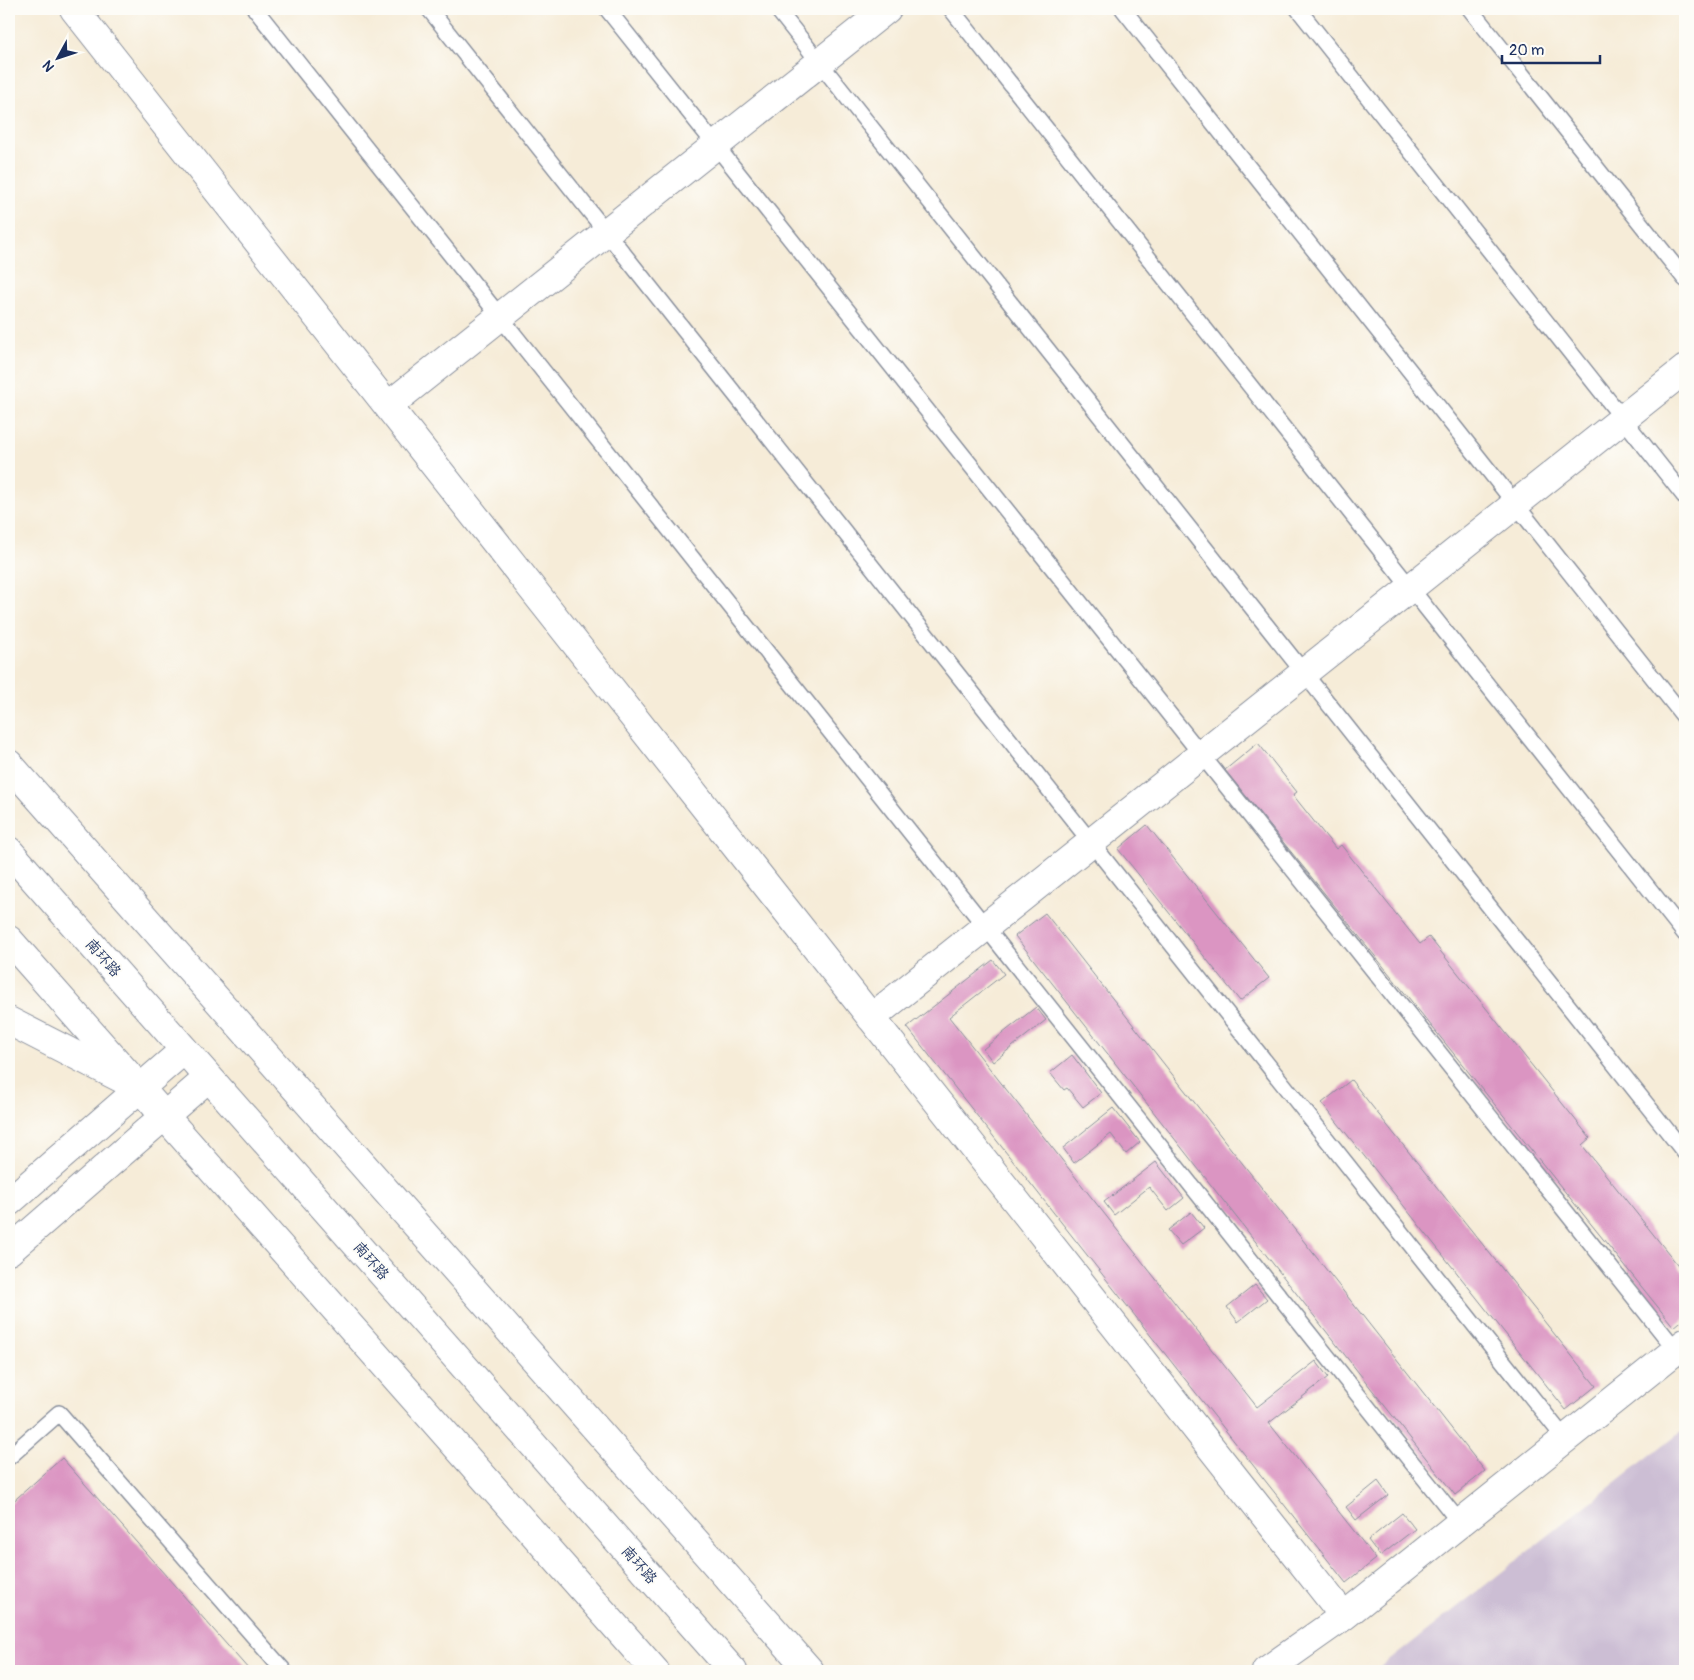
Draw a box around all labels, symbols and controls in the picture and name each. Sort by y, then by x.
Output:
north arrow [32,32,82,82]
scale bar [1502,32,1599,64]
text: 20 m [1509,41,1544,60]
text: N [39,57,58,75]
street label: 南环路 [81,935,125,981]
street label: 南环路 [349,1238,393,1284]
street label: 南环路 [617,1542,661,1588]

